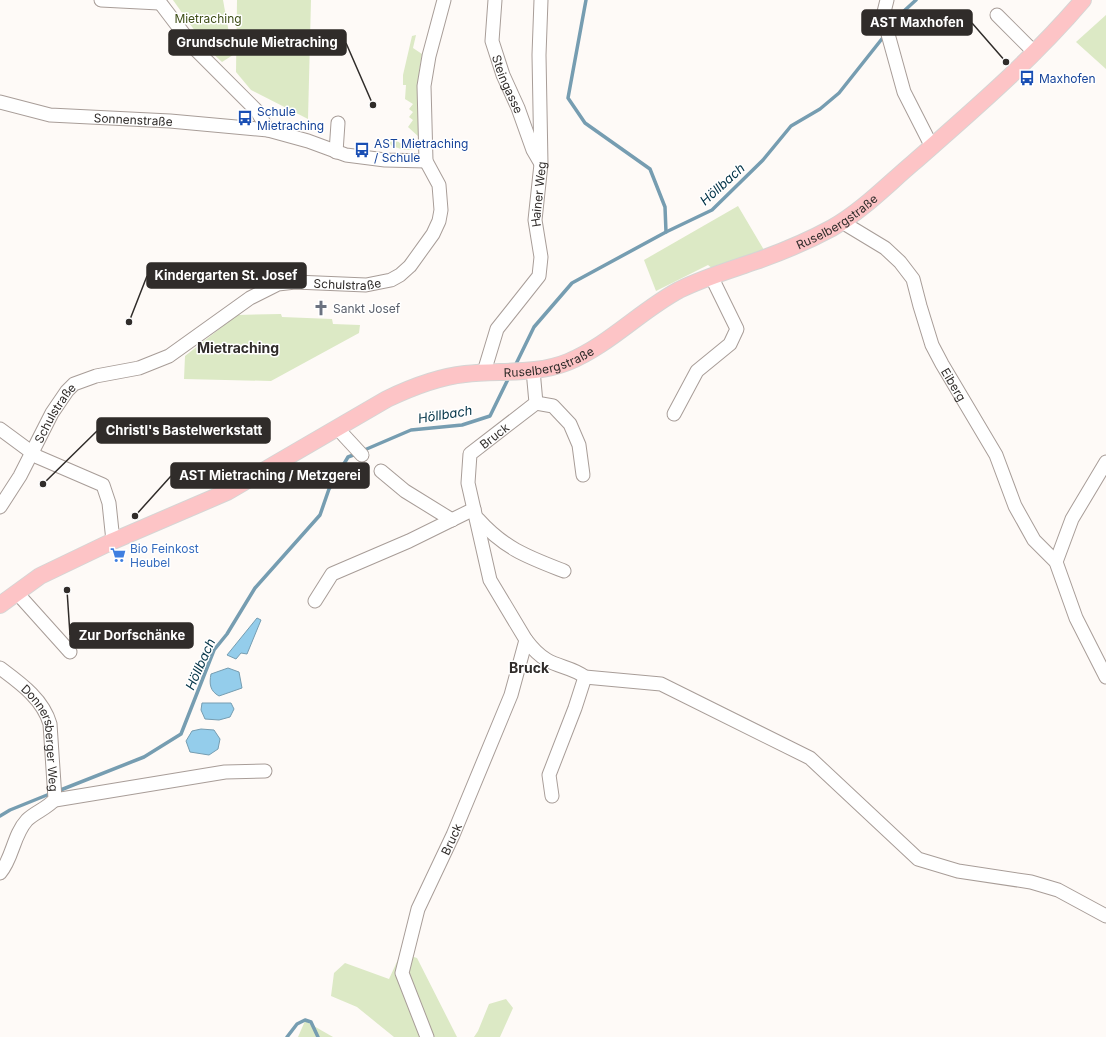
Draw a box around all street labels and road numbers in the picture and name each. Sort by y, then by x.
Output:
street label: Steingasse [489,53,527,115]
street label: Sonnenstraße [93,110,173,129]
street label: Hainer Weg [527,161,549,228]
street label: Ruselbergstraße [794,191,880,252]
street label: Schulstraße [313,275,382,293]
street label: Ruselbergstraße [503,343,596,379]
street label: Eiberg [938,365,970,404]
street label: Schulstraße [31,380,78,445]
street label: Bruck [476,419,512,451]
street label: Donnersberger Weg [18,681,62,792]
street label: Bruck [437,821,465,857]

